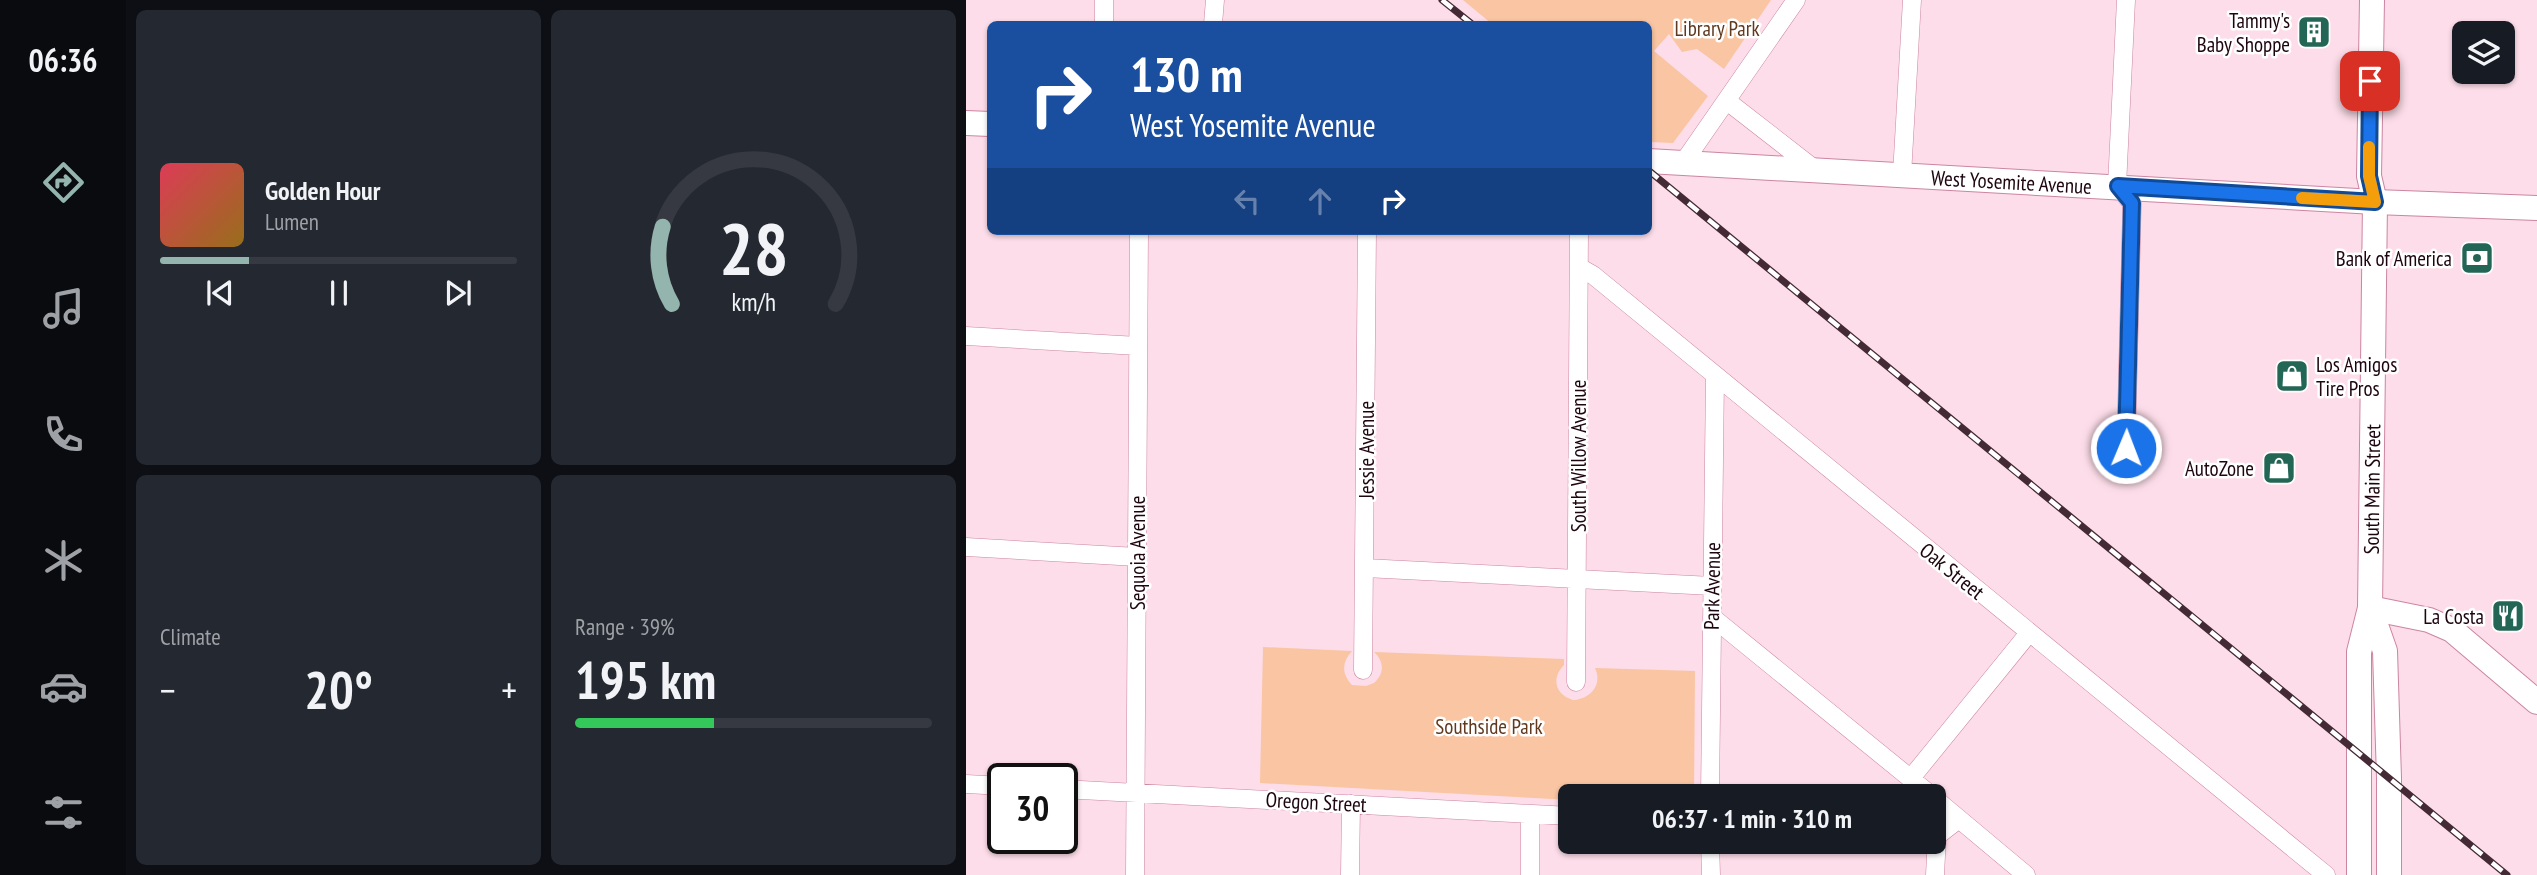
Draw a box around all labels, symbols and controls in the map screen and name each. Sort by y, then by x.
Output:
place label: Tammy's Baby Shoppe [2197,7,2290,58]
building icon: Tammy's Baby Shoppe [2295,13,2333,51]
park label: Library Park [1674,15,1760,42]
map controls [2452,21,2515,84]
button: layers [2452,21,2515,84]
text: 06:36 [28,39,98,81]
text: 130 m [1130,42,1243,106]
icon: right [1015,49,1106,140]
pin [2340,51,2400,111]
icon: arrive [2351,62,2389,100]
text: West Yosemite Avenue [1130,104,1376,146]
icon: directions [39,158,88,207]
street label: West Yosemite Avenue [1930,163,2093,200]
text: Golden Hour [265,174,380,207]
icon: left [1228,182,1266,220]
icon: ahead [1301,182,1339,220]
icon: right [1374,182,1412,220]
text: 28 [719,200,788,294]
text: Lumen [265,207,319,236]
bank icon: Bank of America [2458,239,2496,277]
place label: Bank of America [2336,245,2452,272]
icon: previous [201,274,239,312]
icon: pause [320,274,358,312]
icon: next [439,274,477,312]
icon: music [39,284,88,333]
text: km/h [731,286,776,318]
place label: Los Amigos Tire Pros [2316,351,2397,402]
shop icon: Los Amigos Tire Pros [2273,357,2311,395]
street label: South Willow Avenue [1565,380,1592,532]
street label: Jessie Avenue [1353,401,1380,500]
icon: phone [39,410,88,459]
position arrow [2089,411,2163,485]
street label: South Main Street [2357,424,2386,555]
shop icon: AutoZone [2260,449,2298,487]
place label: AutoZone [2185,455,2254,482]
street label: Sequoia Avenue [1124,496,1151,610]
icon: climate [39,536,88,585]
street label: Oak Street [1914,537,1990,605]
street label: Park Avenue [1698,542,1726,630]
restaurant icon: La Costa [2489,597,2527,635]
place label: La Costa [2423,603,2484,630]
text: Range · 39% [575,612,675,641]
text: Climate [160,622,221,651]
text: 195 km [575,646,716,713]
text: 20° [304,656,373,723]
icon: car [39,662,88,711]
text: − [160,665,176,714]
text: + [501,665,517,714]
park label: Southside Park [1435,713,1543,740]
speed limit sign: 30 [987,763,1078,854]
street label: Oregon Street [1265,786,1367,818]
icon: filters [39,788,88,837]
text: 06:37 · 1 min · 310 m [1652,802,1852,835]

